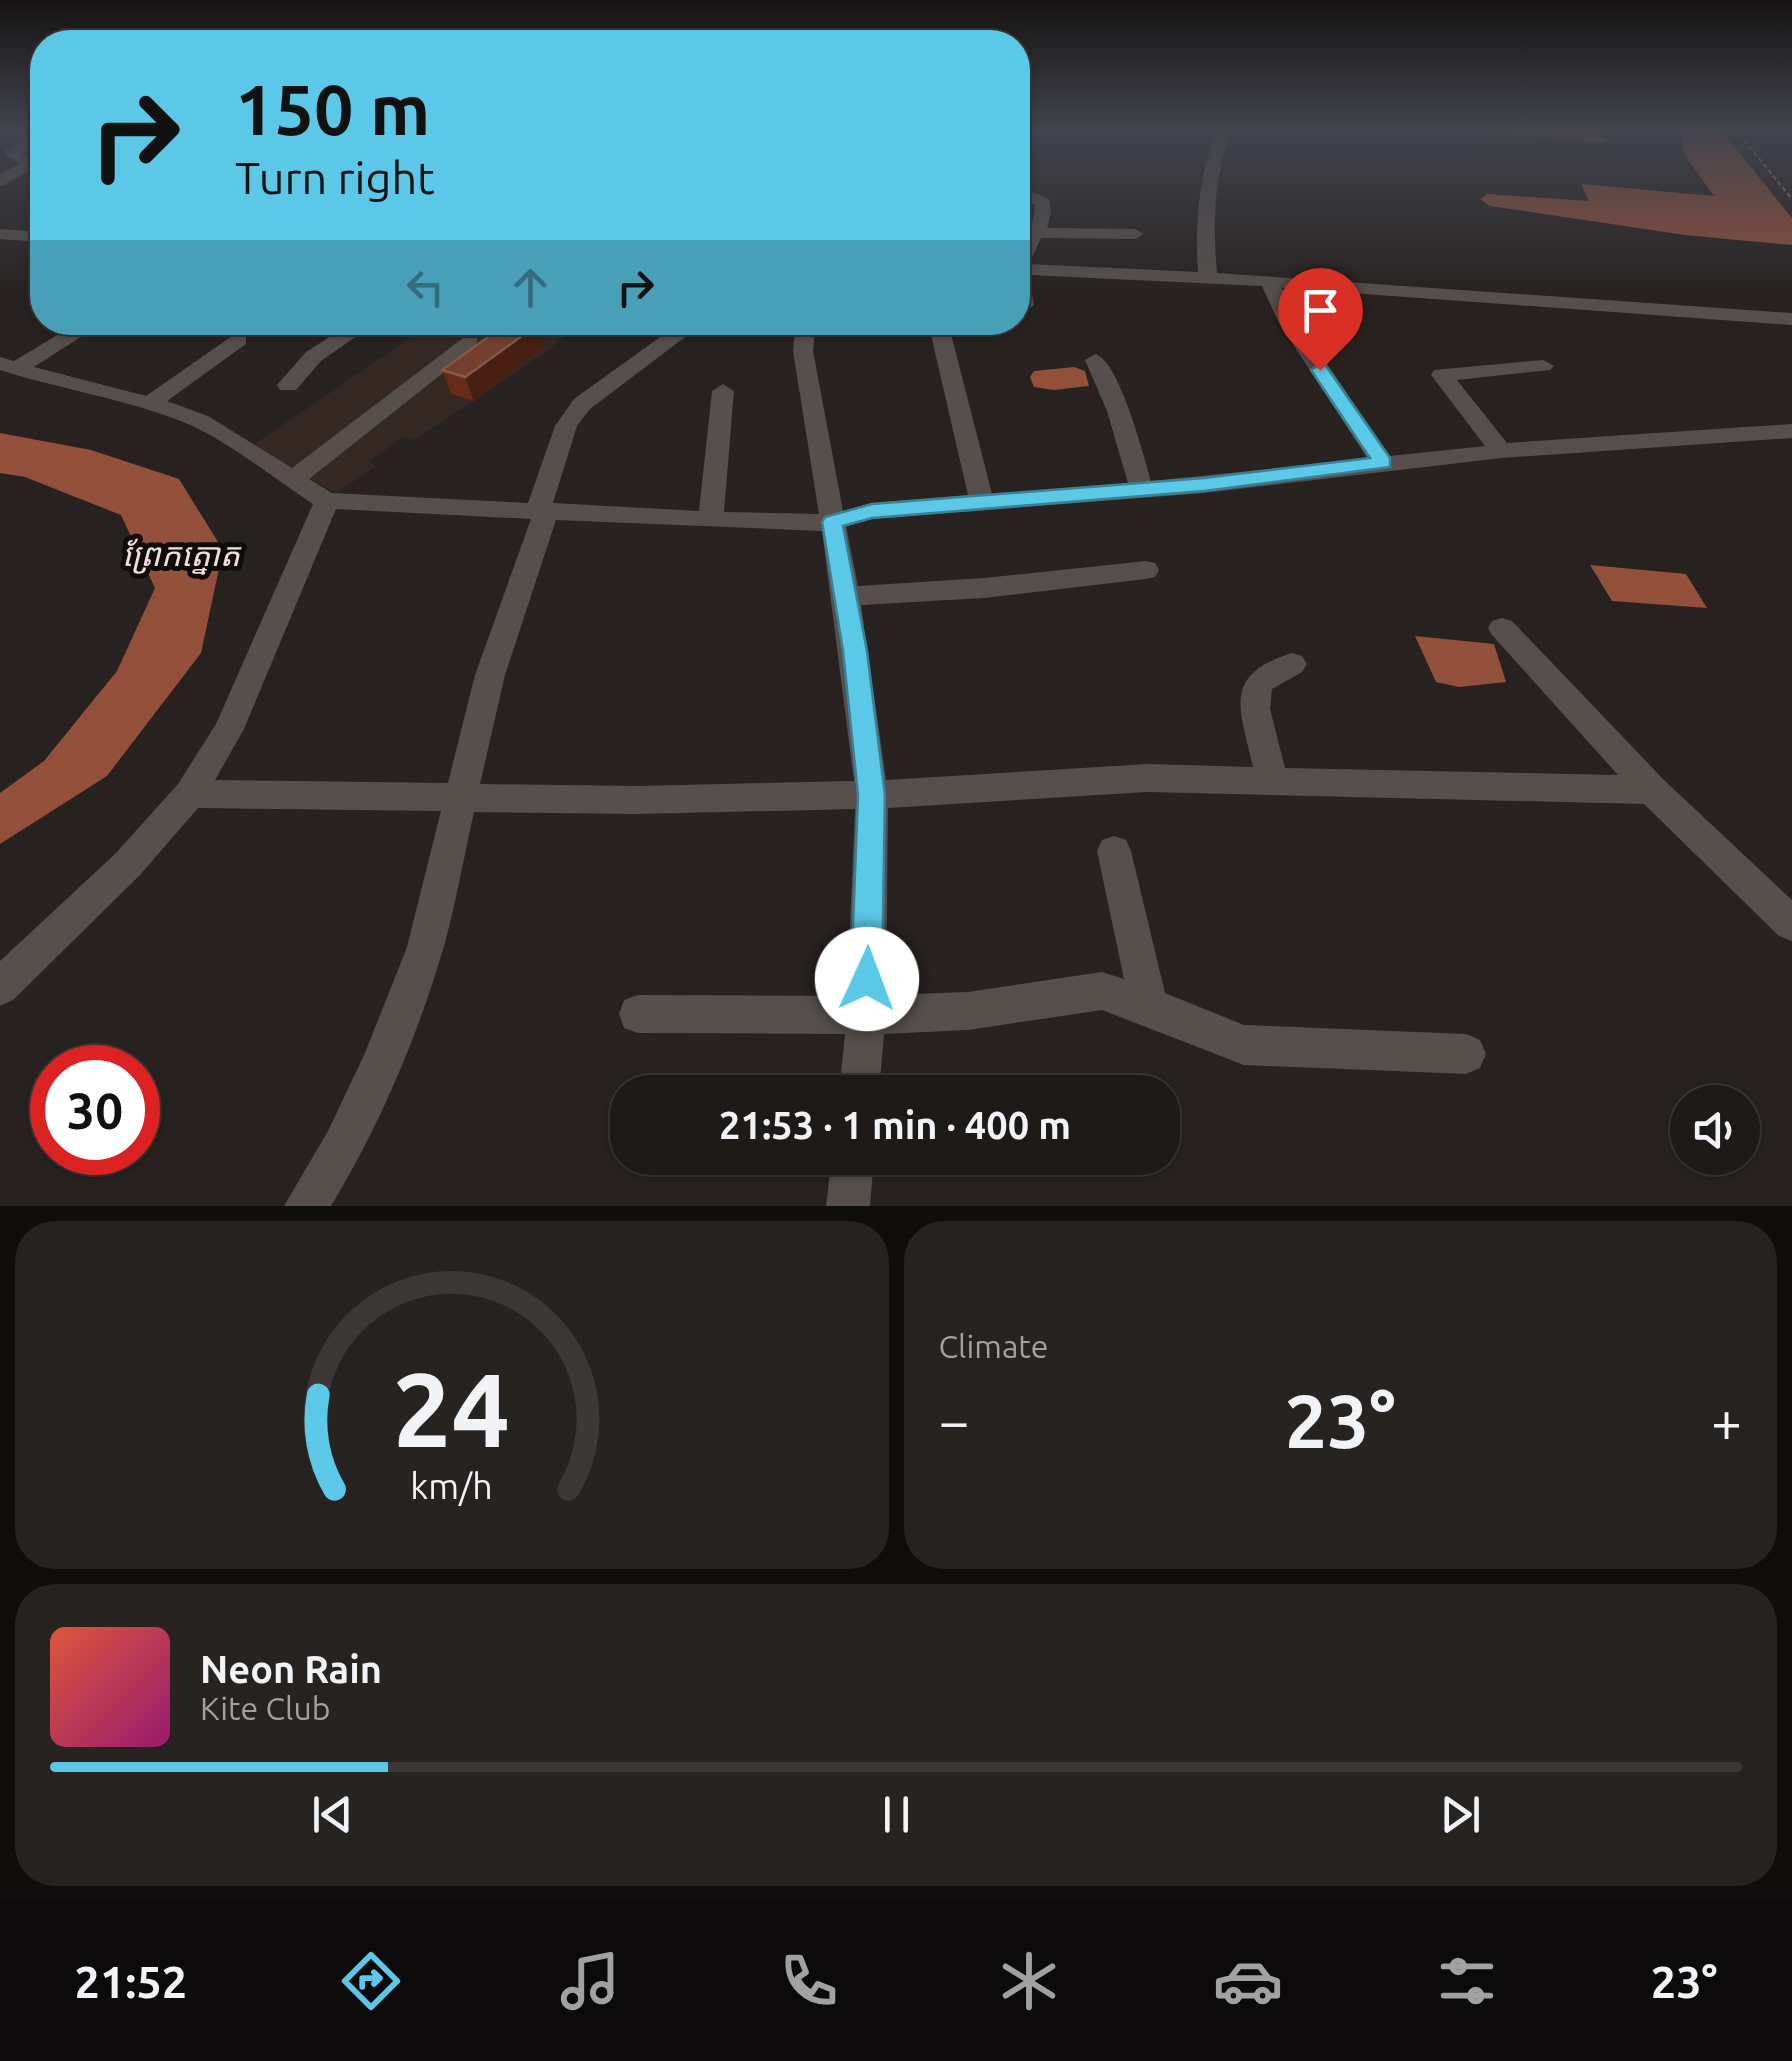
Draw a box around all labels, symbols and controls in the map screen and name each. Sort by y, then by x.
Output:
icon: right [70,70,200,200]
text: 150 m [235,70,430,148]
text: Turn right [235,152,435,203]
icon: left [398,260,453,315]
icon: ahead [503,260,558,315]
icon: right [608,260,663,315]
pin [1278,268,1363,371]
icon: arrive [1293,283,1348,338]
water label: ព្រែកត្នោត [122,536,242,575]
position arrow [815,927,919,1031]
speed limit sign: 30 [30,1045,160,1175]
map controls [1670,1085,1760,1175]
button: sound [1670,1085,1760,1175]
text: 21:53 · 1 min · 400 m [719,1104,1071,1146]
text: Climate [939,1328,1049,1364]
text: 24 [393,1350,510,1467]
text: 23° [1285,1378,1396,1462]
text: − [939,1390,970,1451]
text: + [1711,1390,1742,1451]
text: km/h [410,1466,493,1506]
text: Neon Rain [200,1648,382,1690]
text: Kite Club [200,1690,330,1726]
icon: previous [305,1787,360,1842]
icon: pause [869,1787,924,1842]
icon: next [1433,1787,1488,1842]
icon: directions [336,1946,406,2016]
icon: music [555,1946,625,2016]
icon: phone [774,1946,844,2016]
icon: climate [994,1946,1064,2016]
icon: car [1213,1946,1283,2016]
icon: filters [1432,1946,1502,2016]
text: 21:52 [75,1956,187,2007]
text: 23° [1651,1956,1717,2007]

